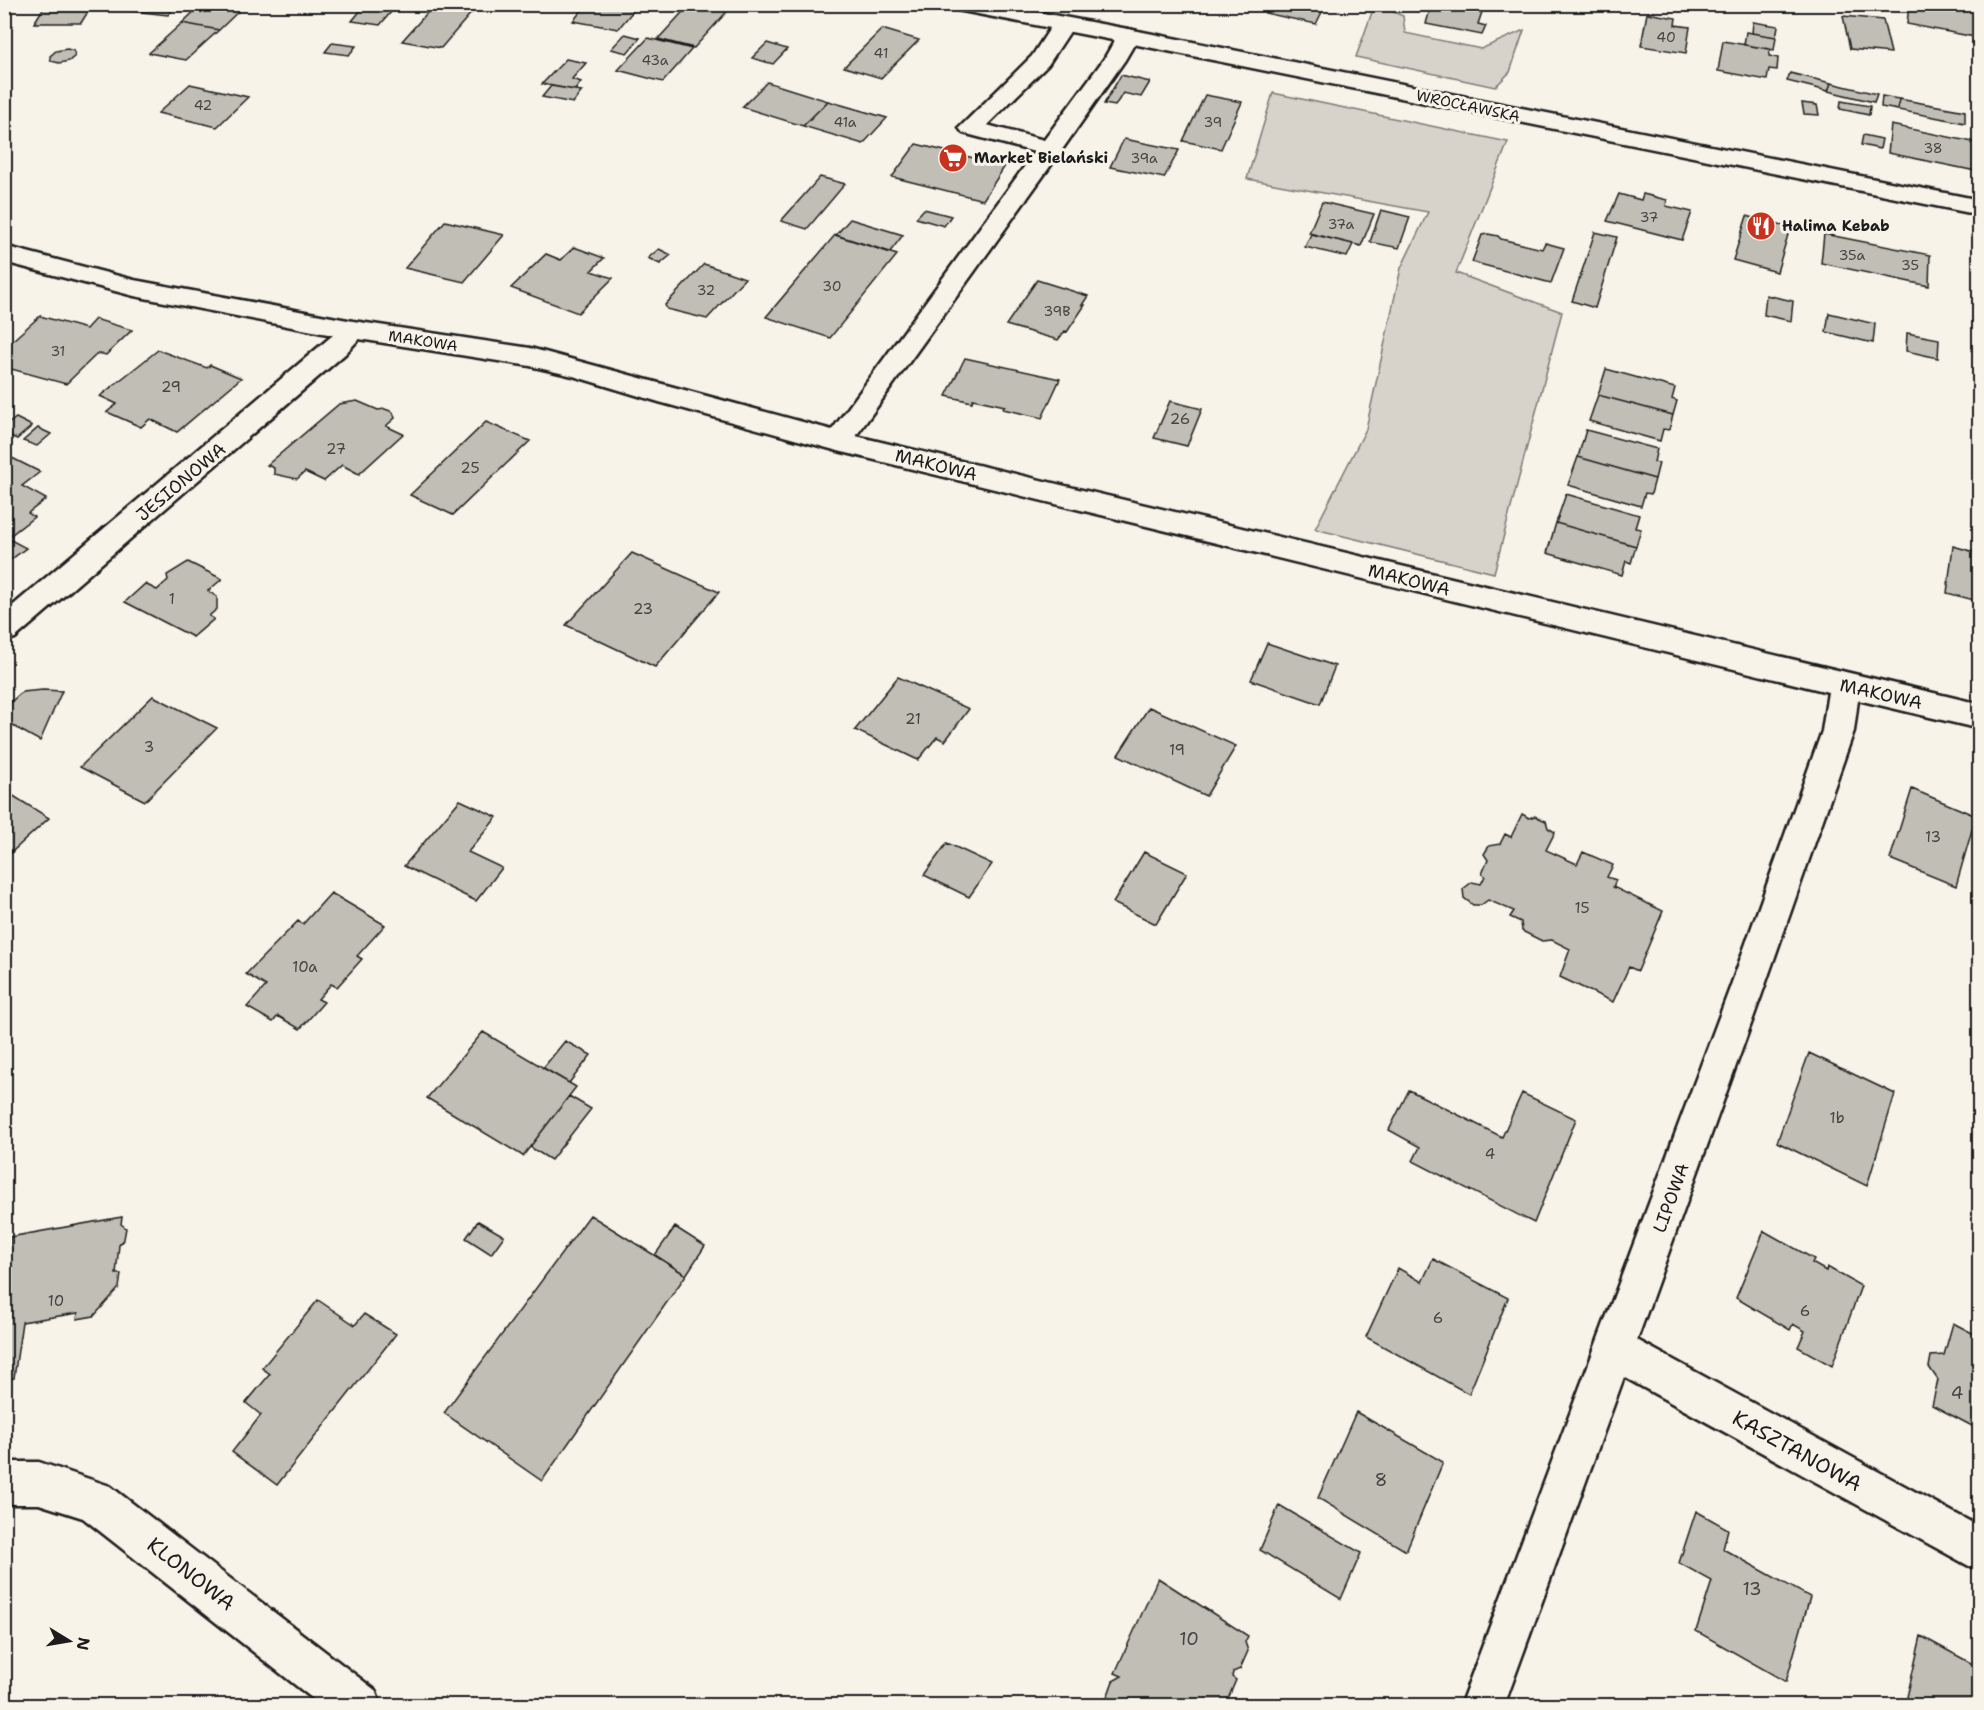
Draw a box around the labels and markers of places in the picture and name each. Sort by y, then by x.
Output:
supermarket icon: Market Bielański [937,142,969,174]
place label: Market Bielański [974,148,1108,168]
restaurant icon: Halima Kebab [1745,210,1777,242]
place label: Halima Kebab [1782,216,1890,236]

